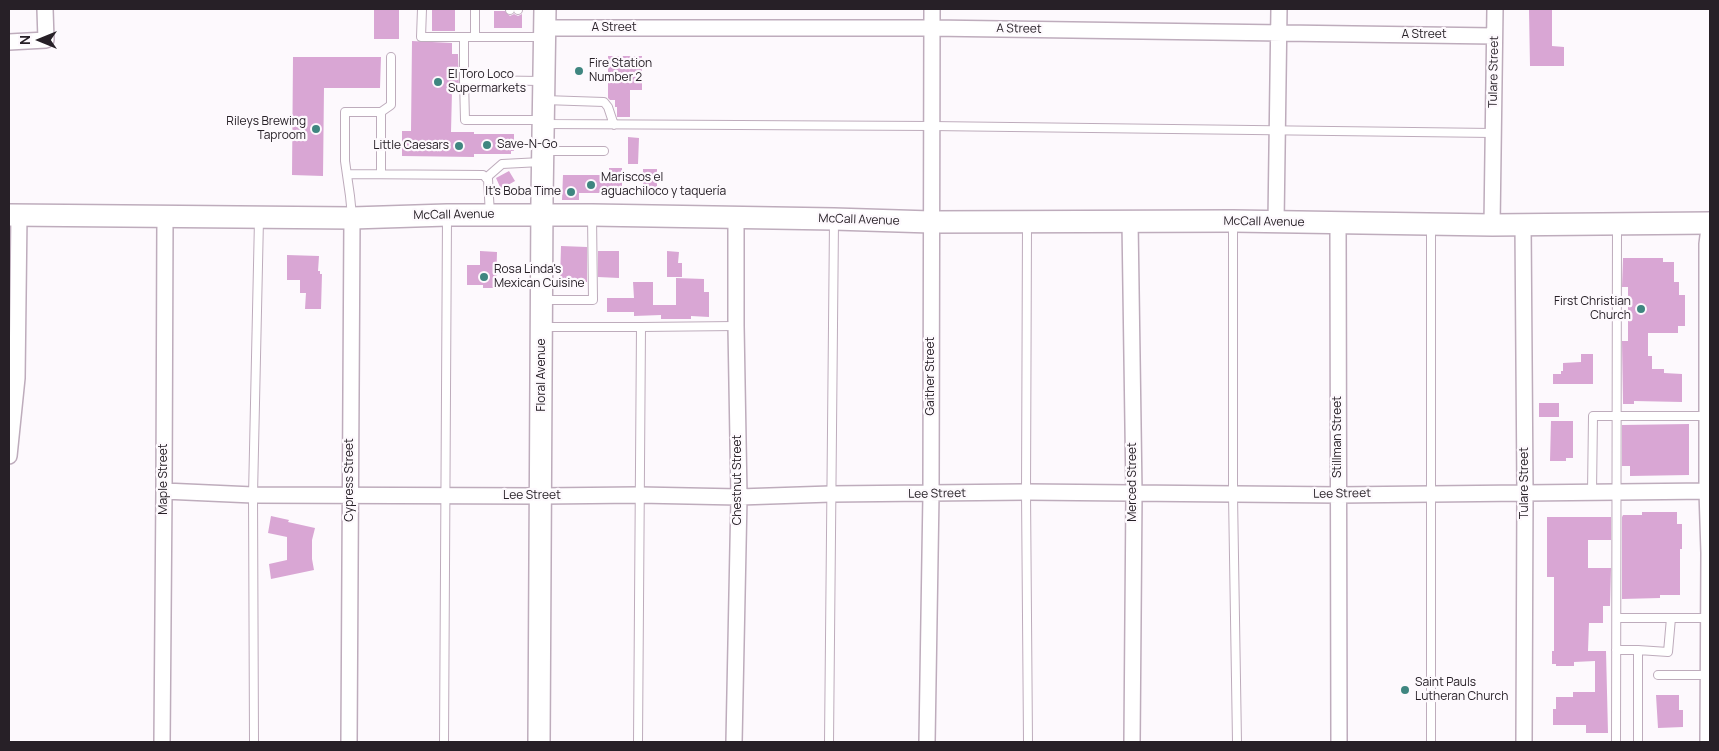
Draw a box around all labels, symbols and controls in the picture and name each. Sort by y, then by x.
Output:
north arrow [15,15,65,65]
street label: A Street [591,21,637,35]
street label: A Street [996,21,1042,37]
street label: A Street [1401,28,1447,42]
text: N [15,35,34,45]
street label: Tulare Street [1486,36,1502,108]
place label: Fire Station Number 2 [589,57,652,85]
marker: Fire Station Number 2 [573,65,585,77]
place label: El Toro Loco Supermarkets [448,68,526,96]
marker: El Toro Loco Supermarkets [432,76,444,88]
place label: Rileys Brewing Taproom [226,115,306,143]
marker: Rileys Brewing Taproom [310,123,322,135]
place label: Save-N-Go [497,138,558,152]
place label: Little Caesars [373,139,449,153]
marker: Save-N-Go [481,139,493,151]
marker: Little Caesars [453,140,465,152]
place label: Mariscos el aguachiloco y taquería [601,171,726,199]
marker: Mariscos el aguachiloco y taquería [585,179,597,191]
place label: It's Boba Time [485,185,561,199]
marker: It's Boba Time [565,186,577,198]
street label: McCall Avenue [413,207,495,223]
street label: McCall Avenue [818,211,900,229]
street label: McCall Avenue [1223,214,1305,230]
place label: Rosa Linda's Mexican Cuisine [494,263,585,291]
marker: Rosa Linda's Mexican Cuisine [478,271,490,283]
place label: First Christian Church [1554,295,1631,323]
marker: First Christian Church [1635,303,1647,315]
street label: Gaither Street [924,337,938,415]
street label: Floral Avenue [535,339,549,411]
street label: Stillman Street [1331,396,1345,478]
street label: Chestnut Street [731,435,745,525]
street label: Cypress Street [343,438,357,522]
street label: Merced Street [1126,442,1140,522]
street label: Maple Street [157,443,171,515]
street label: Tulare Street [1518,447,1532,519]
street label: Lee Street [908,486,966,502]
street label: Lee Street [1313,486,1371,502]
street label: Lee Street [503,489,561,503]
place label: Saint Pauls Lutheran Church [1415,676,1508,704]
marker: Saint Pauls Lutheran Church [1399,684,1411,696]

